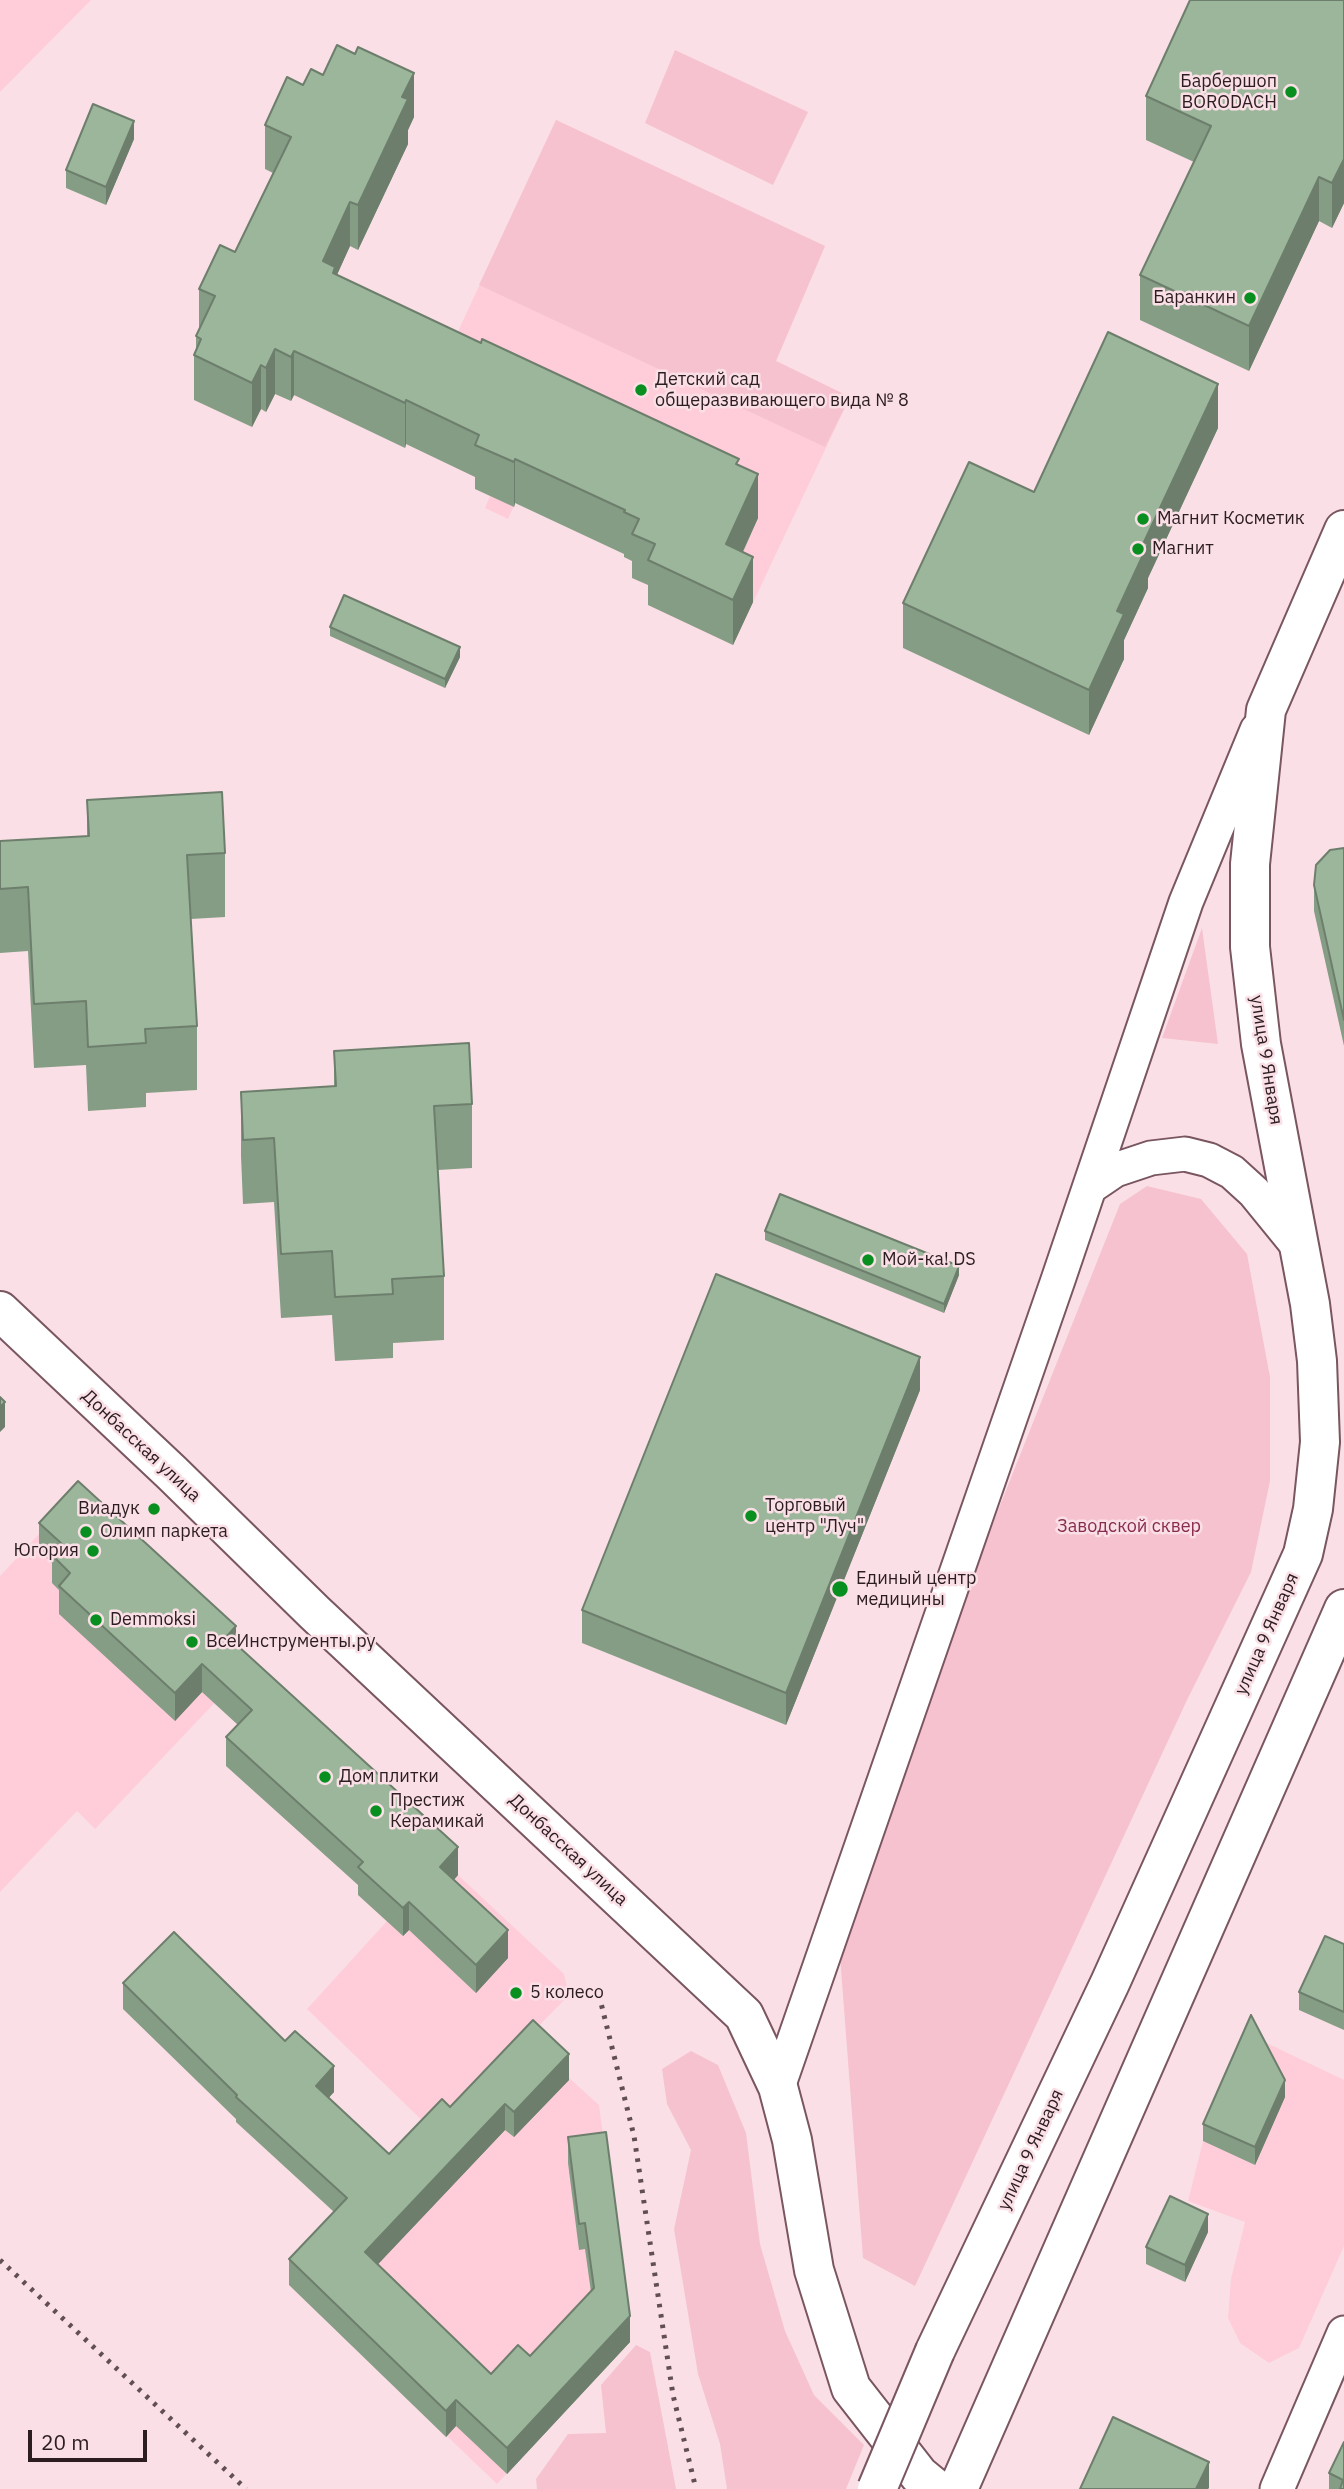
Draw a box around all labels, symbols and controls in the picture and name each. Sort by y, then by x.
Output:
place label: Барбершоп BORODACH [1180,71,1277,114]
marker: Барбершоп BORODACH [1283,84,1299,100]
place label: Баранкин [1153,287,1236,309]
marker: Баранкин [1242,290,1258,306]
place label: Детский сад общеразвивающего вида № 8 [655,369,909,412]
marker: Детский сад общеразвивающего вида № 8 [633,382,649,398]
place label: Магнит Косметик [1157,508,1305,530]
marker: Магнит Косметик [1135,511,1151,527]
place label: Магнит [1152,538,1214,560]
marker: Магнит [1130,541,1146,557]
street label: улица 9 Января [1245,994,1287,1126]
place label: Мой-ка! DS [882,1249,976,1271]
marker: Мой-ка! DS [860,1252,876,1268]
street label: Донбасская улица [77,1385,205,1507]
place label: Торговый центр "Луч" [765,1495,864,1538]
place label: Виадук [78,1498,140,1520]
marker: Виадук [146,1501,162,1517]
marker: Торговый центр "Луч" [743,1508,759,1524]
park label: Заводской сквер [1057,1516,1201,1538]
place label: Олимп паркета [100,1521,228,1543]
marker: Олимп паркета [78,1524,94,1540]
place label: Югория [13,1540,79,1562]
marker: Югория [85,1543,101,1559]
place label: Единый центр медицины [856,1568,976,1610]
street label: улица 9 Января [1231,1570,1303,1698]
marker: Единый центр медицины [830,1579,850,1599]
place label: Demmoksi [110,1609,196,1631]
marker: Demmoksi [88,1612,104,1628]
place label: ВсеИнструменты.ру [206,1631,376,1653]
marker: ВсеИнструменты.ру [184,1634,200,1650]
place label: Дом плитки [339,1766,439,1788]
marker: Дом плитки [317,1769,333,1785]
street label: Донбасская улица [504,1789,632,1911]
place label: Престиж Керамикай [390,1790,484,1832]
marker: Престиж Керамикай [368,1803,384,1819]
place label: 5 колесо [530,1982,604,2004]
marker: 5 колесо [508,1985,524,2001]
street label: улица 9 Января [994,2086,1068,2214]
scale bar [32,2416,150,2460]
text: 20 m [41,2428,90,2456]

